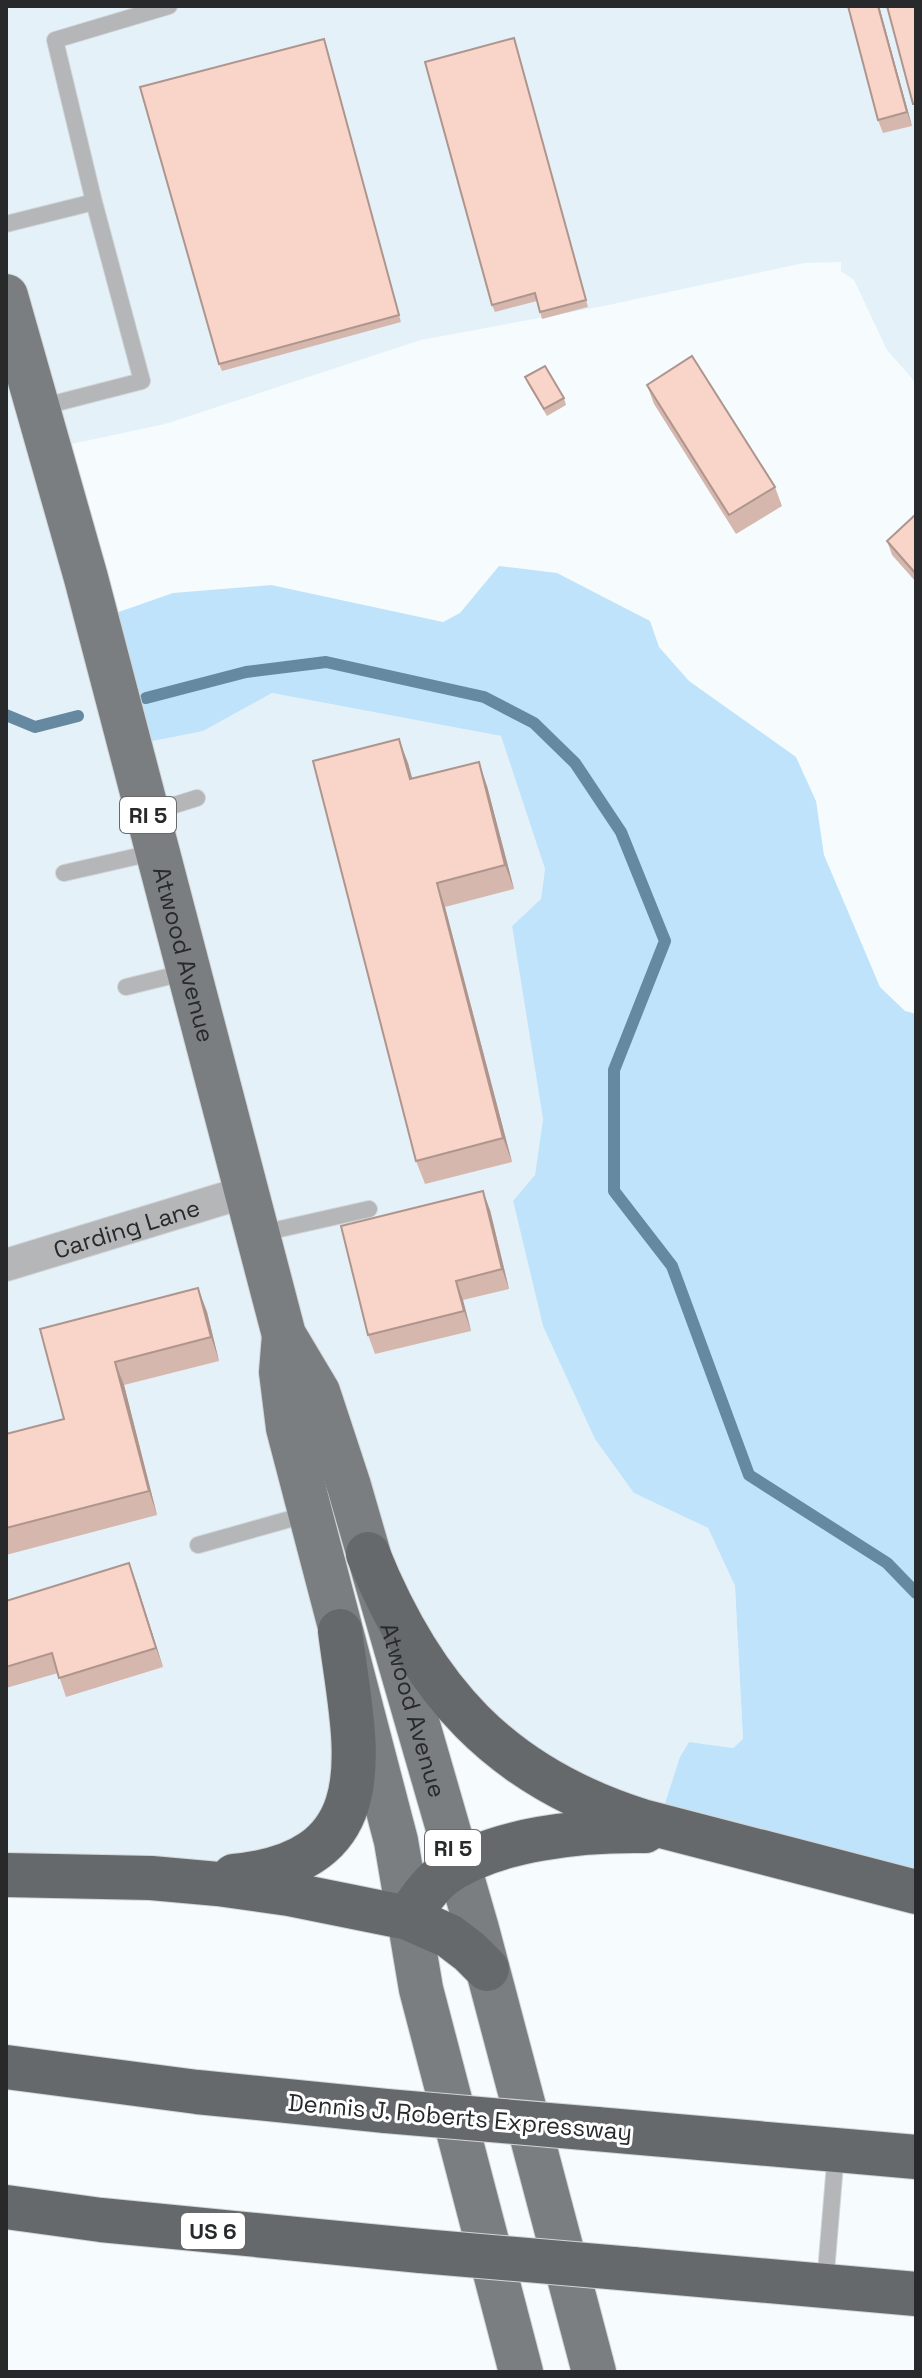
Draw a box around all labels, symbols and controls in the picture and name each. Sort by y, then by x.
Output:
road number: RI 5 [120,797,176,833]
street label: Atwood Avenue [147,863,222,1045]
street label: Carding Lane [50,1191,203,1265]
street label: Atwood Avenue [374,1619,454,1801]
road number: RI 5 [425,1830,481,1866]
street label: Dennis J. Roberts Expressway [287,2087,633,2147]
road number: US 6 [181,2213,245,2249]

